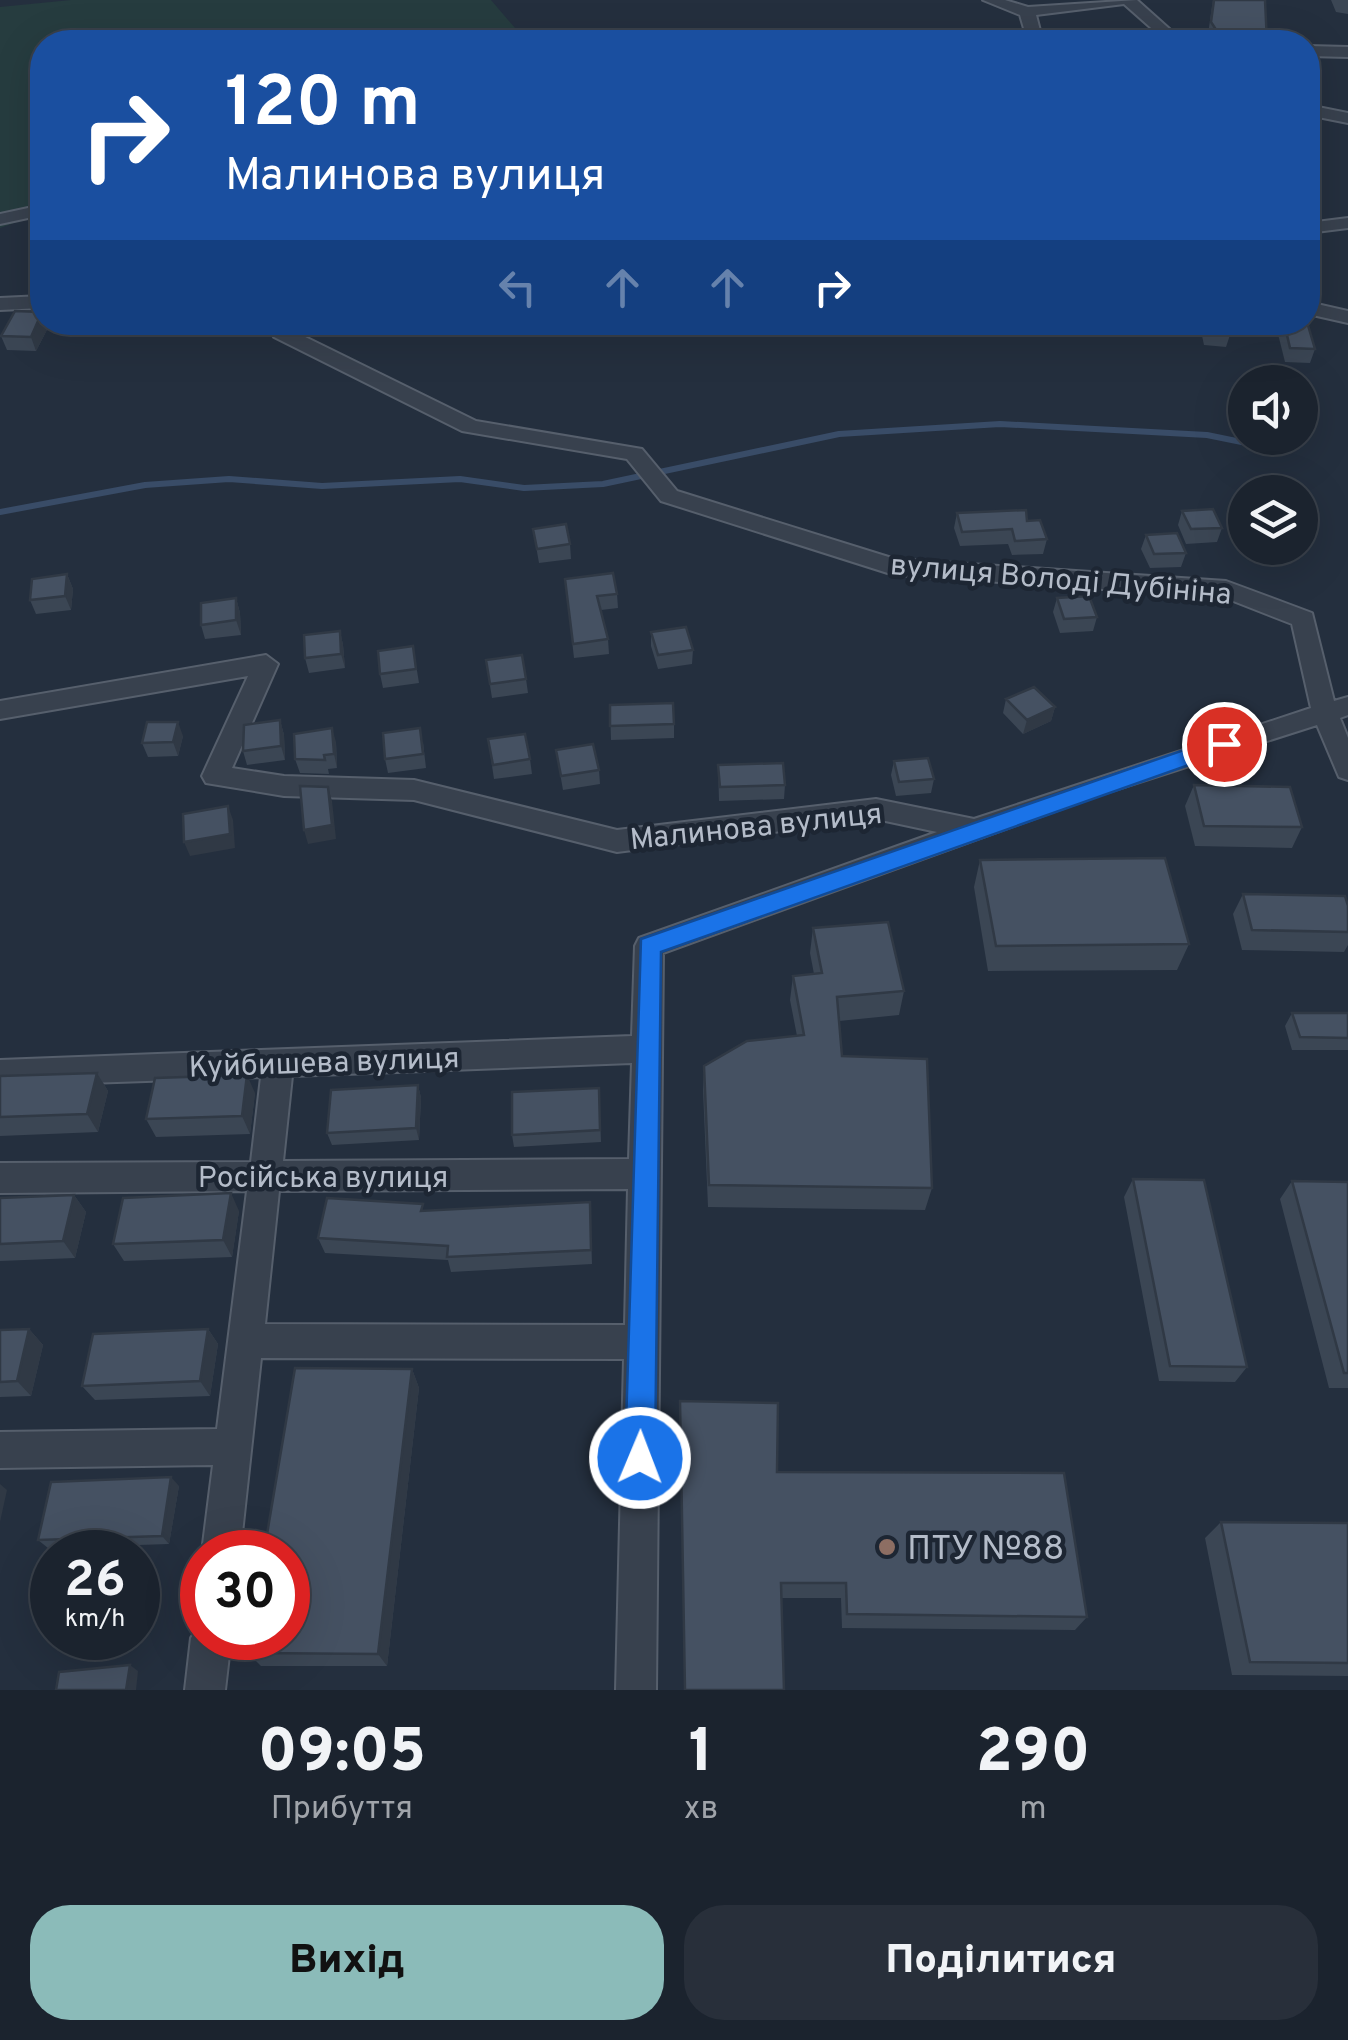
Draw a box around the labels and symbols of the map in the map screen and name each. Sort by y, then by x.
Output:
street label: вулиця Володі Дубініна [889,548,1233,615]
pin [1182,702,1267,787]
street label: Малинова вулиця [628,797,884,860]
street label: Куйбишева вулиця [188,1041,460,1088]
street label: Російська вулиця [198,1161,448,1198]
position arrow [588,1406,692,1510]
place label: ПТУ №88 [907,1528,1064,1572]
speed limit sign: 30 [180,1530,310,1660]
marker: ПТУ №88 [876,1536,898,1558]

